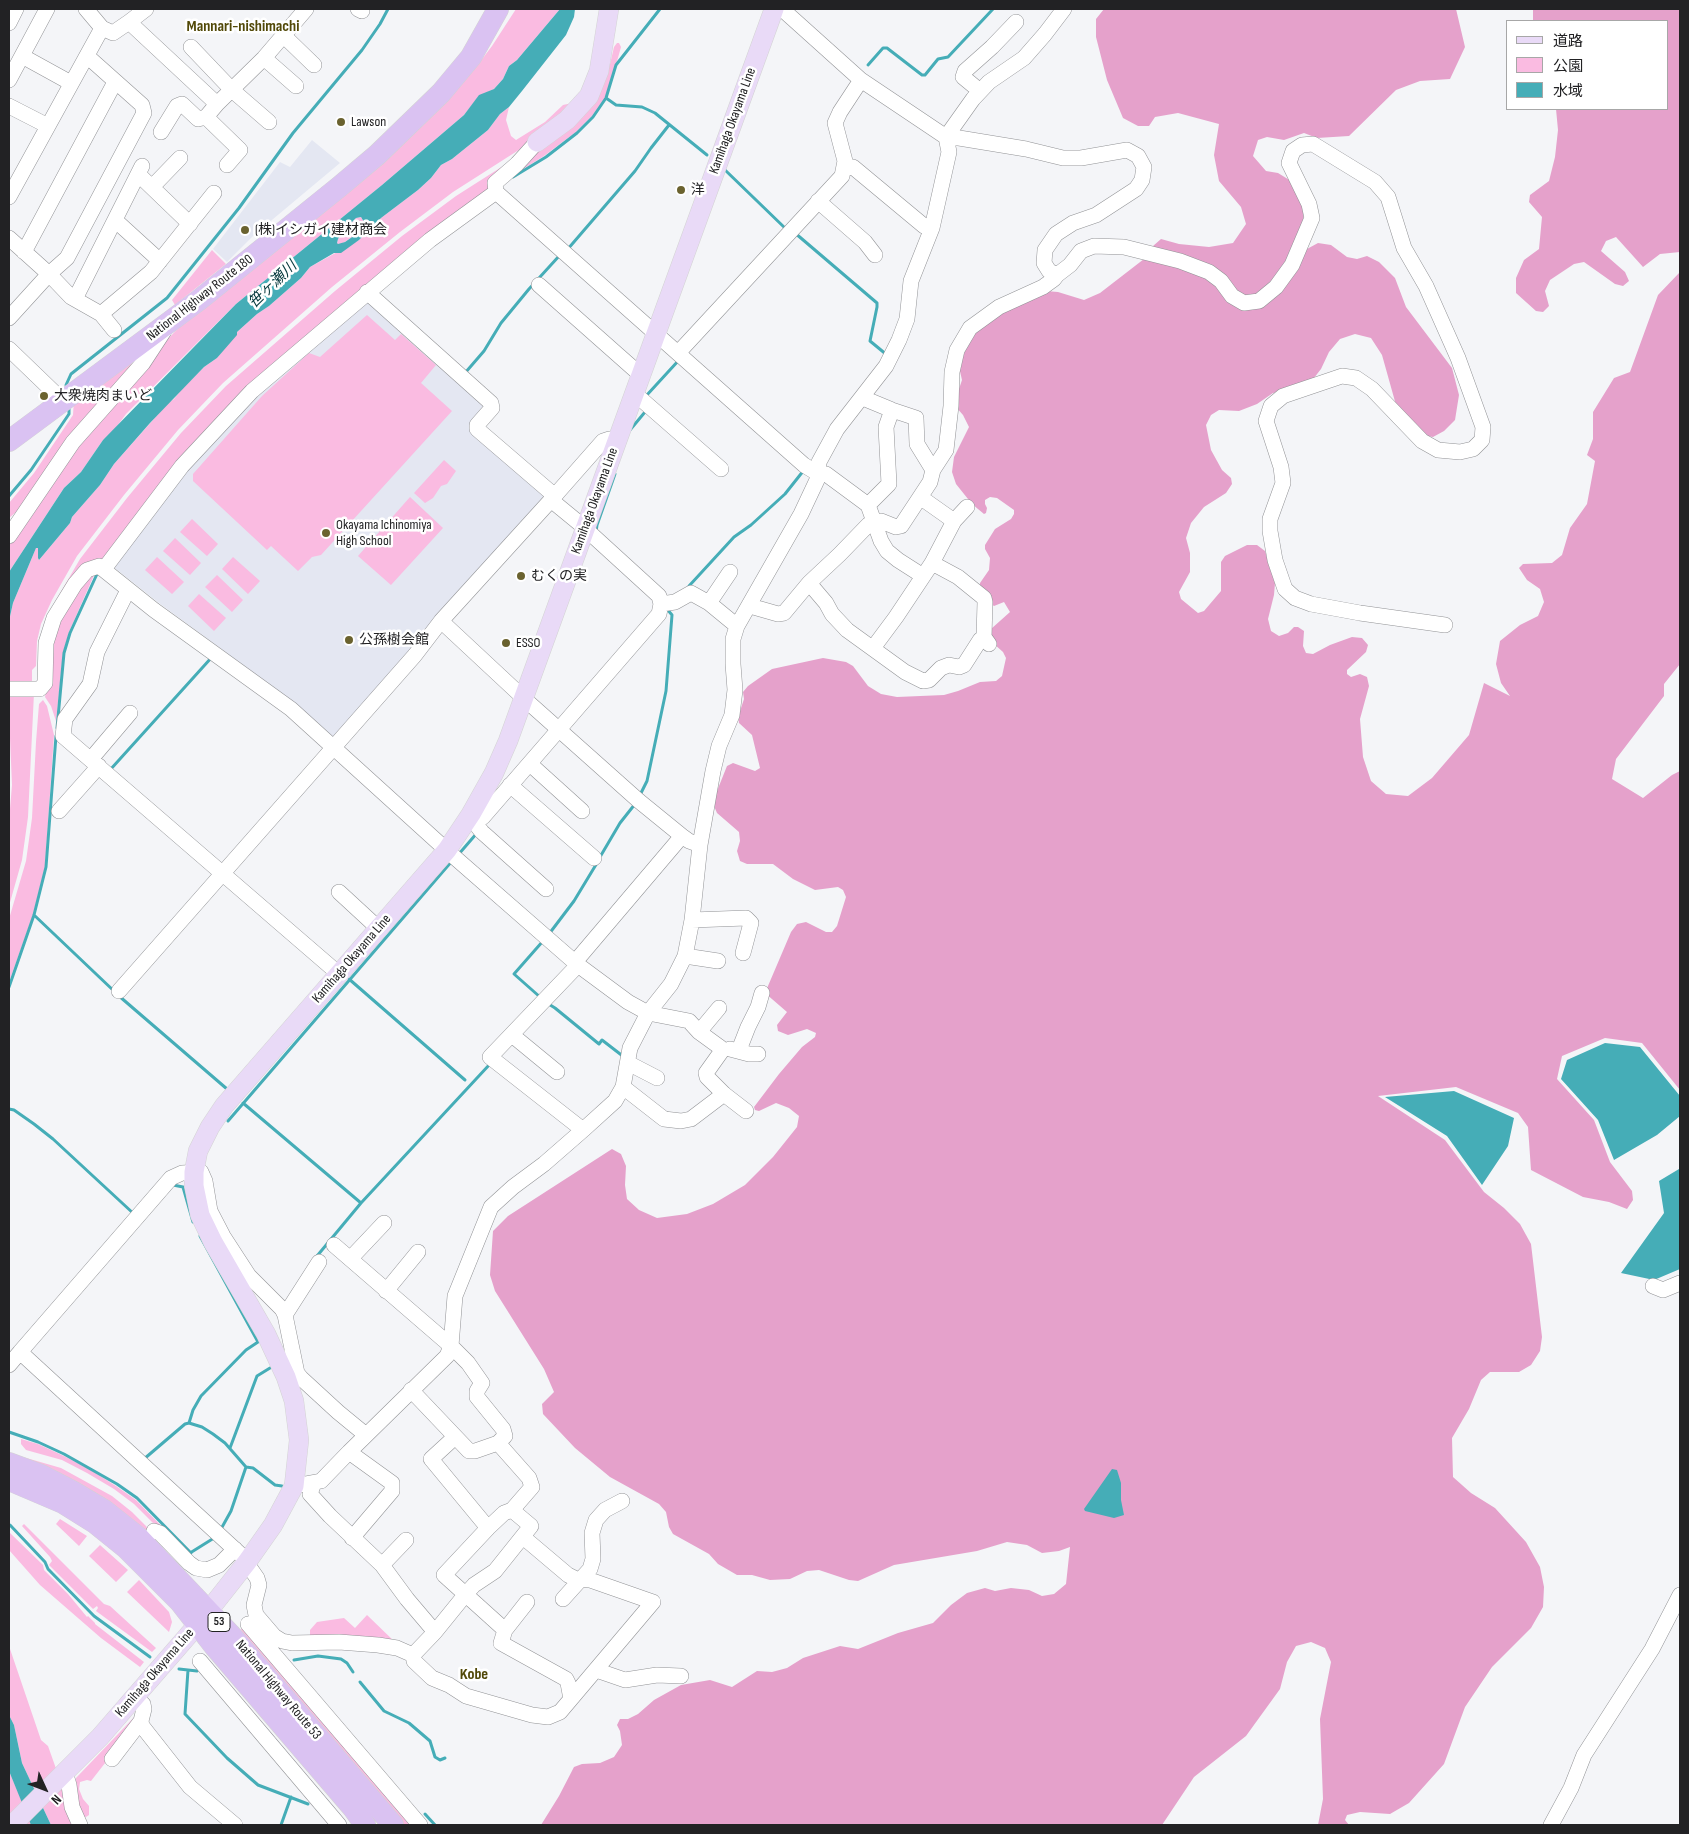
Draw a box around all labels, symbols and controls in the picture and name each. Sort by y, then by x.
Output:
district label: Mannari-nishimachi [187,17,299,37]
legend [1506,20,1669,110]
text: 道路 [1553,32,1583,51]
text: 公園 [1553,57,1583,76]
street label: Kamihaga Okayama Line [706,66,760,176]
text: 水域 [1553,82,1583,101]
place label: Lawson [351,114,386,130]
marker: Lawson [335,116,347,128]
place label: 洋 [691,182,705,198]
marker: 洋 [675,184,687,196]
place label: (株)イシガイ建材商会 [255,222,387,238]
marker: (株)イシガイ建材商会 [239,224,251,236]
street label: National Highway Route 180 [143,251,257,345]
water label: 笹ヶ瀬川 [245,258,301,312]
place label: 大衆焼肉まいど [54,388,152,404]
marker: 大衆焼肉まいど [38,390,50,402]
street label: Kamihaga Okayama Line [568,446,622,556]
place label: Okayama Ichinomiya High School [336,517,432,550]
marker: Okayama Ichinomiya High School [320,527,332,539]
place label: むくの実 [531,568,587,584]
marker: むくの実 [515,570,527,582]
place label: 公孫樹会館 [359,632,429,648]
marker: 公孫樹会館 [343,634,355,646]
place label: ESSO [516,635,540,651]
marker: ESSO [500,637,512,649]
street label: Kamihaga Okayama Line [309,911,395,1007]
road number: 53 [208,1612,230,1631]
street label: Kamihaga Okayama Line [112,1625,198,1721]
street label: National Highway Route 53 [231,1637,325,1743]
district label: Kobe [460,1665,488,1685]
north arrow [20,1764,70,1814]
text: N [48,1791,65,1808]

